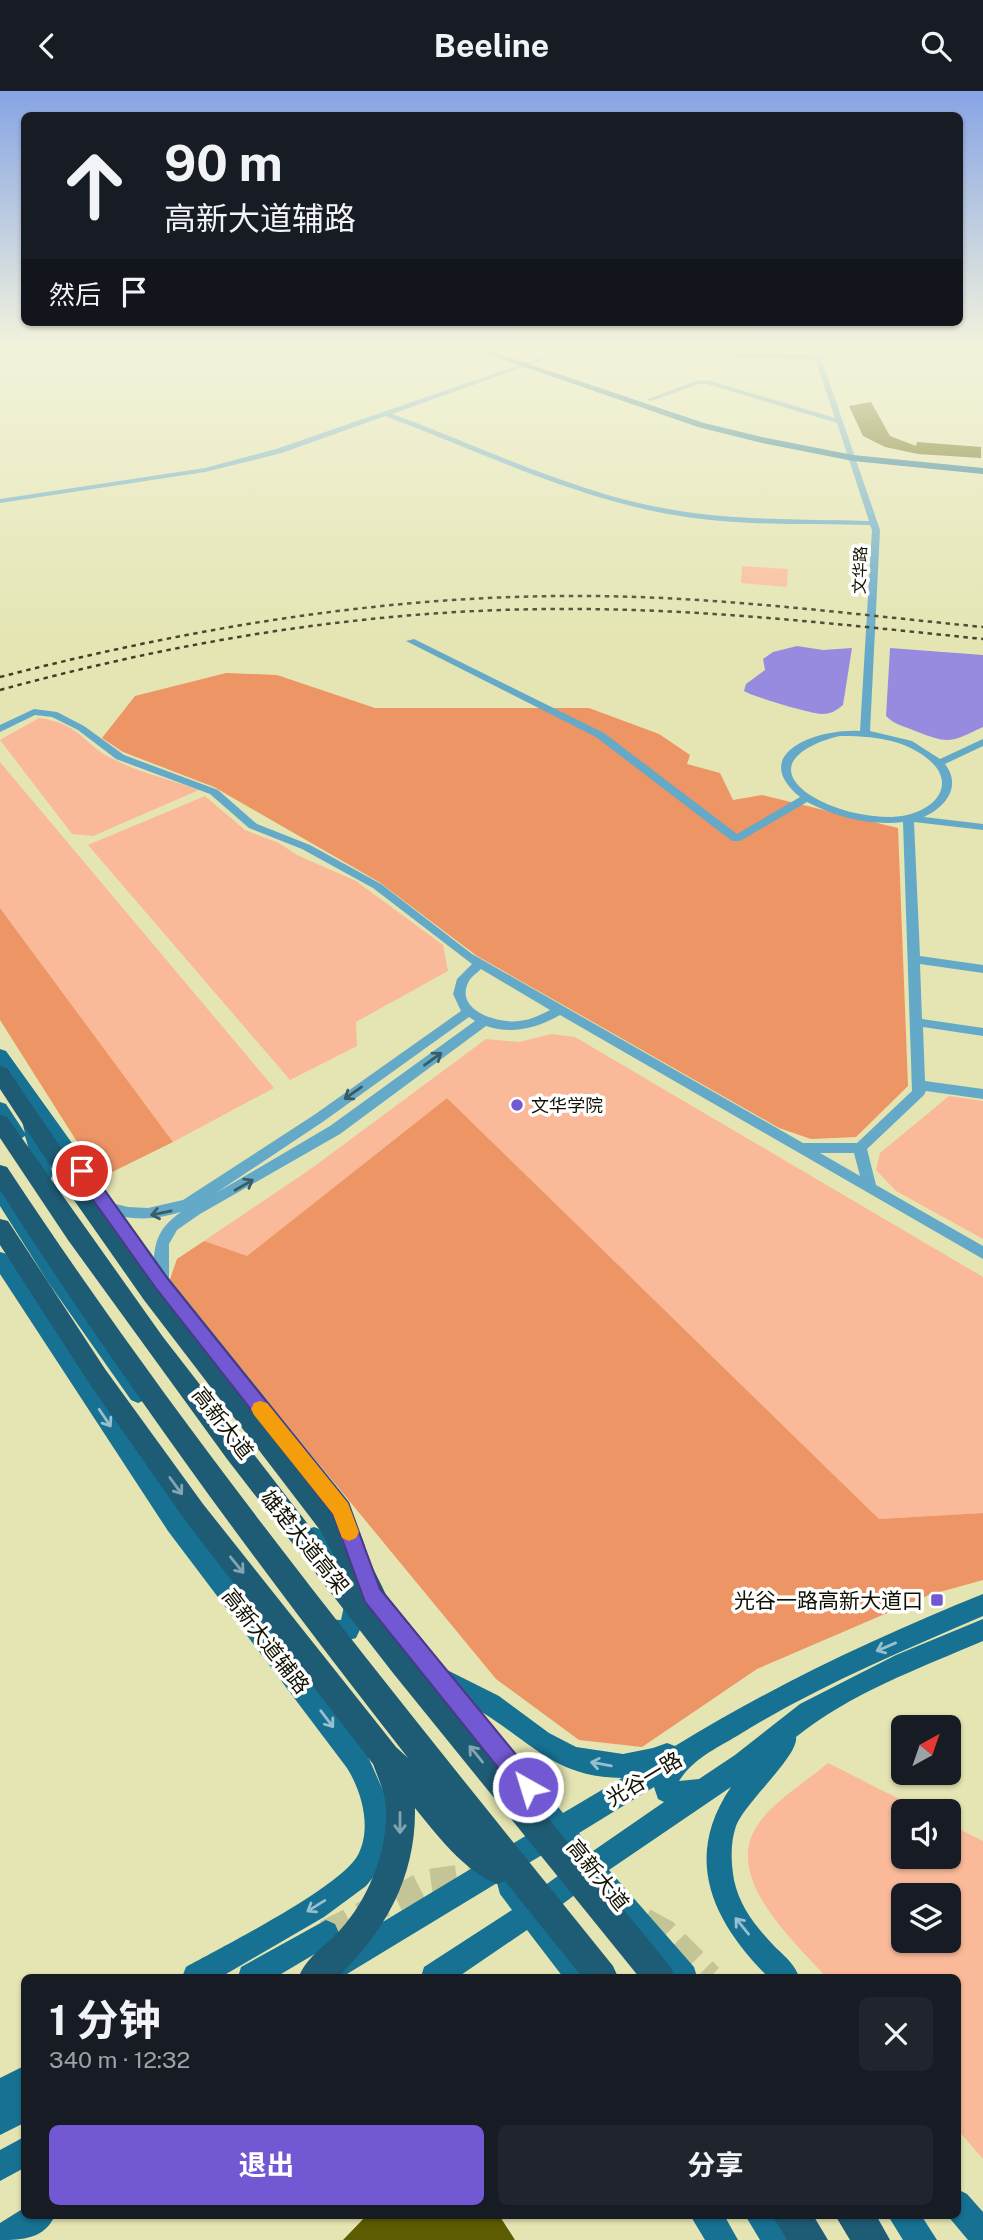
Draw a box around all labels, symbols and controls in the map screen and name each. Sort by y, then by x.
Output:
icon: back [28,27,66,65]
text: Beeline [434,27,549,64]
icon: search [917,27,955,65]
text: 90 m [164,134,283,192]
icon: ahead [49,140,140,231]
text: 高新大道辅路 [164,200,356,237]
icon: arrive [115,273,153,311]
text: 然后 [49,279,101,310]
street label: 文华路 [850,546,870,594]
one-way arrow [423,1051,442,1066]
one-way arrow [344,1086,363,1100]
place label: 文华学院 [531,1095,603,1116]
marker: 文华学院 [509,1097,525,1113]
pin [52,1141,112,1201]
icon: arrive [63,1152,101,1190]
one-way arrow [233,1177,253,1191]
one-way arrow [150,1206,173,1220]
street label: 高新大道 [187,1382,259,1464]
one-way arrow [98,1407,112,1427]
one-way arrow [169,1476,183,1495]
street label: 雄楚大道高架 [256,1485,354,1599]
one-way arrow [229,1555,244,1574]
street label: 高新大道辅路 [217,1584,315,1698]
place label: 光谷一路高新大道口 [734,1588,923,1613]
marker: 光谷一路高新大道口 [929,1592,945,1608]
one-way arrow [876,1641,898,1654]
one-way arrow [319,1710,334,1728]
north arrow [891,1715,961,1785]
map controls [891,1715,961,1953]
one-way arrow [468,1745,484,1763]
street label: 光谷一路 [602,1747,686,1811]
position arrow [491,1750,565,1824]
one-way arrow [590,1757,613,1771]
button: sound [891,1799,961,1869]
one-way arrow [393,1812,407,1835]
street label: 高新大道 [562,1834,634,1916]
button: layers [891,1883,961,1953]
one-way arrow [306,1899,326,1913]
one-way arrow [734,1918,749,1936]
text: 1 分钟 [49,1995,160,2044]
button: close [859,1997,933,2071]
text: 340 m · 12:32 [49,2046,190,2073]
button: 退出 [49,2125,484,2205]
button: 分享 [498,2125,933,2205]

